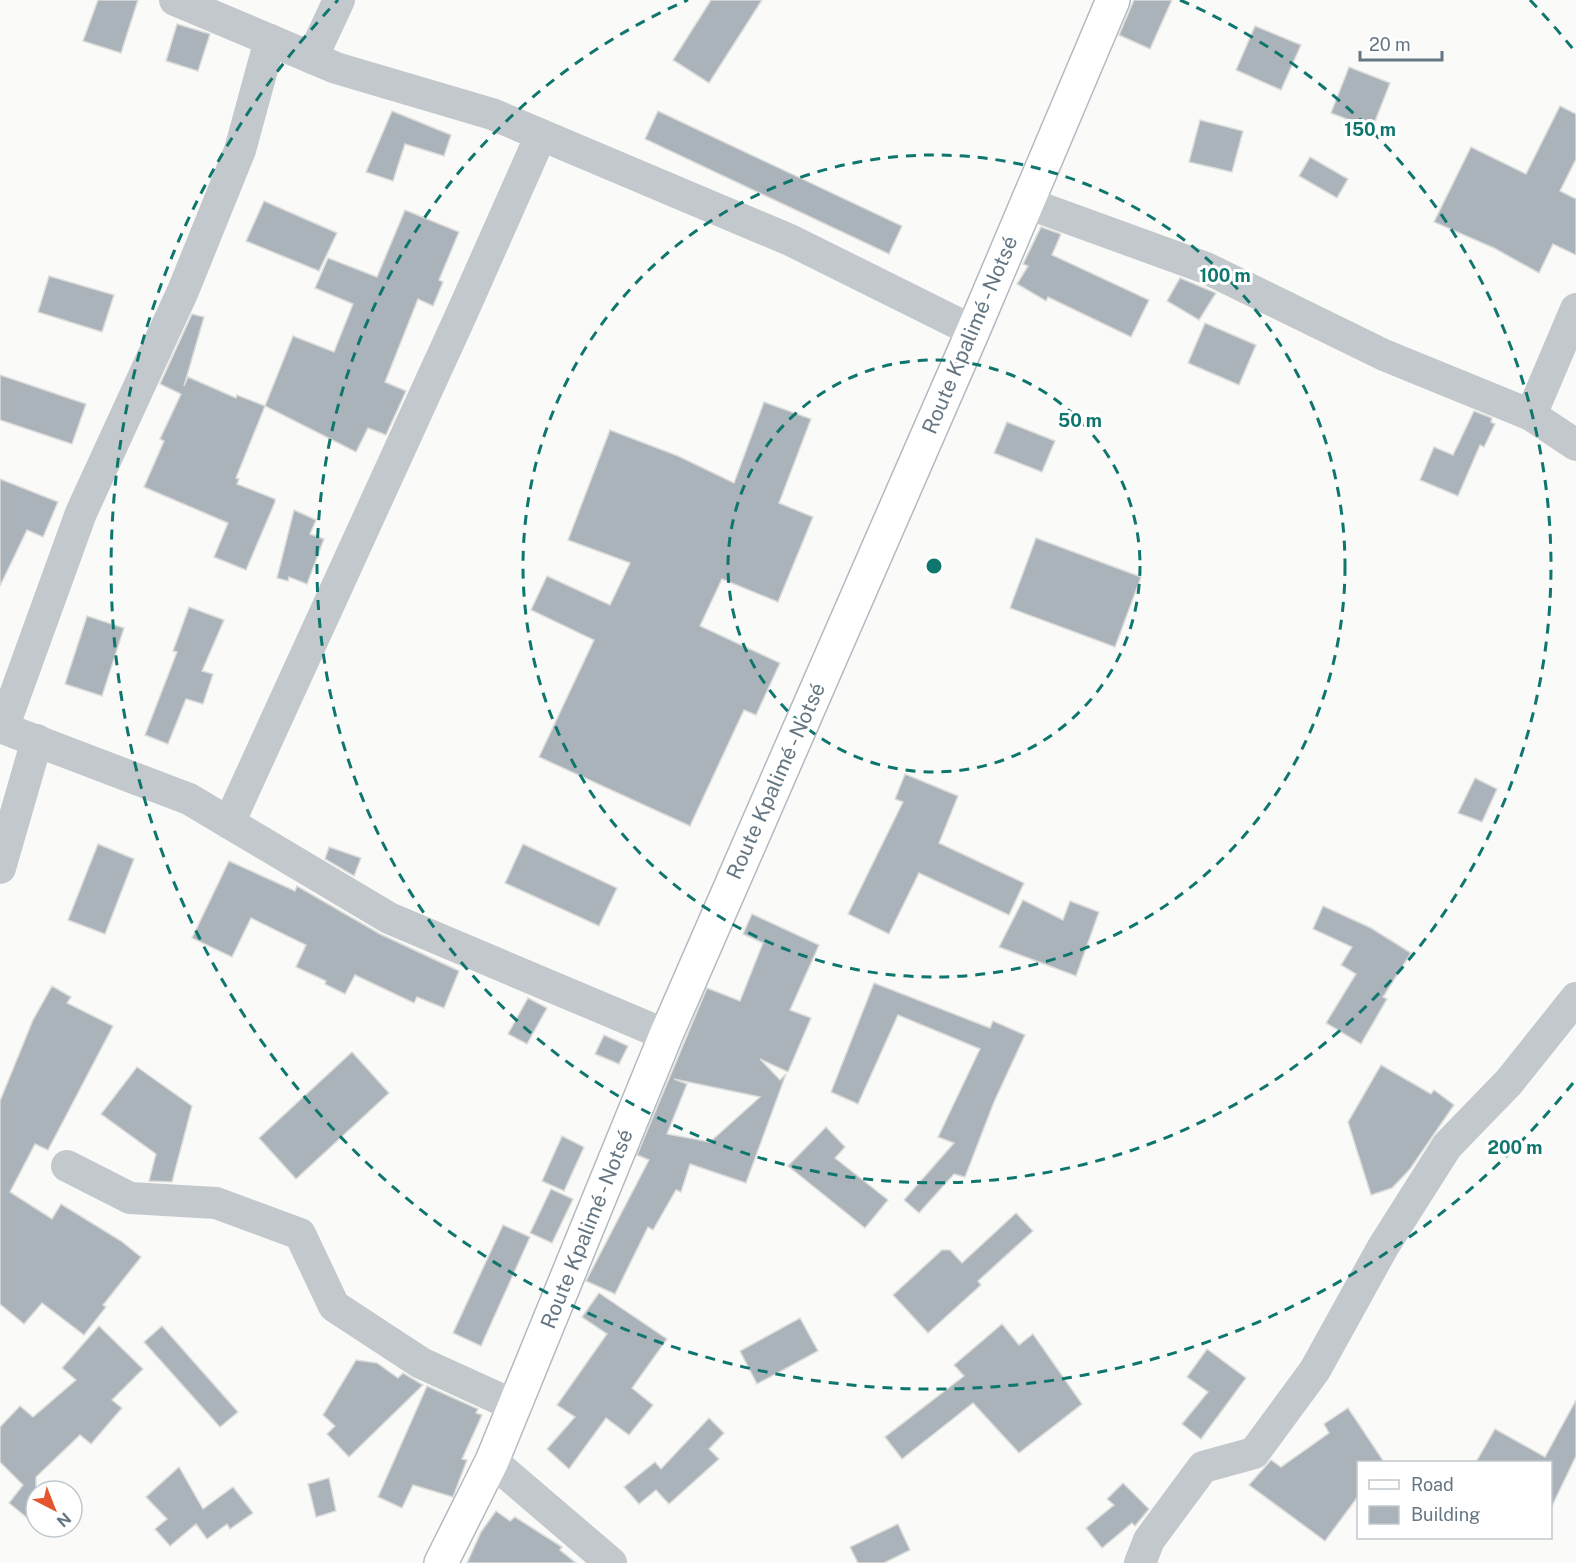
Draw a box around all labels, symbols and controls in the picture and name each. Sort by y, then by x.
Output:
scale bar [1360,24,1442,62]
text: 20 m [1369,34,1411,55]
text: 150 m [1344,119,1396,140]
street label: Route Kpalimé - Notsé [917,232,1023,438]
text: 100 m [1199,265,1251,286]
text: 50 m [1058,410,1102,431]
centre of rings [924,556,944,576]
street label: Route Kpalimé - Notsé [721,679,830,883]
street label: Route Kpalimé - Notsé [535,1126,638,1332]
text: 200 m [1488,1137,1542,1158]
legend [1357,1461,1552,1539]
text: Road [1411,1474,1454,1495]
north arrow [24,1479,84,1539]
text: Building [1411,1504,1480,1525]
text: N [53,1509,75,1531]

